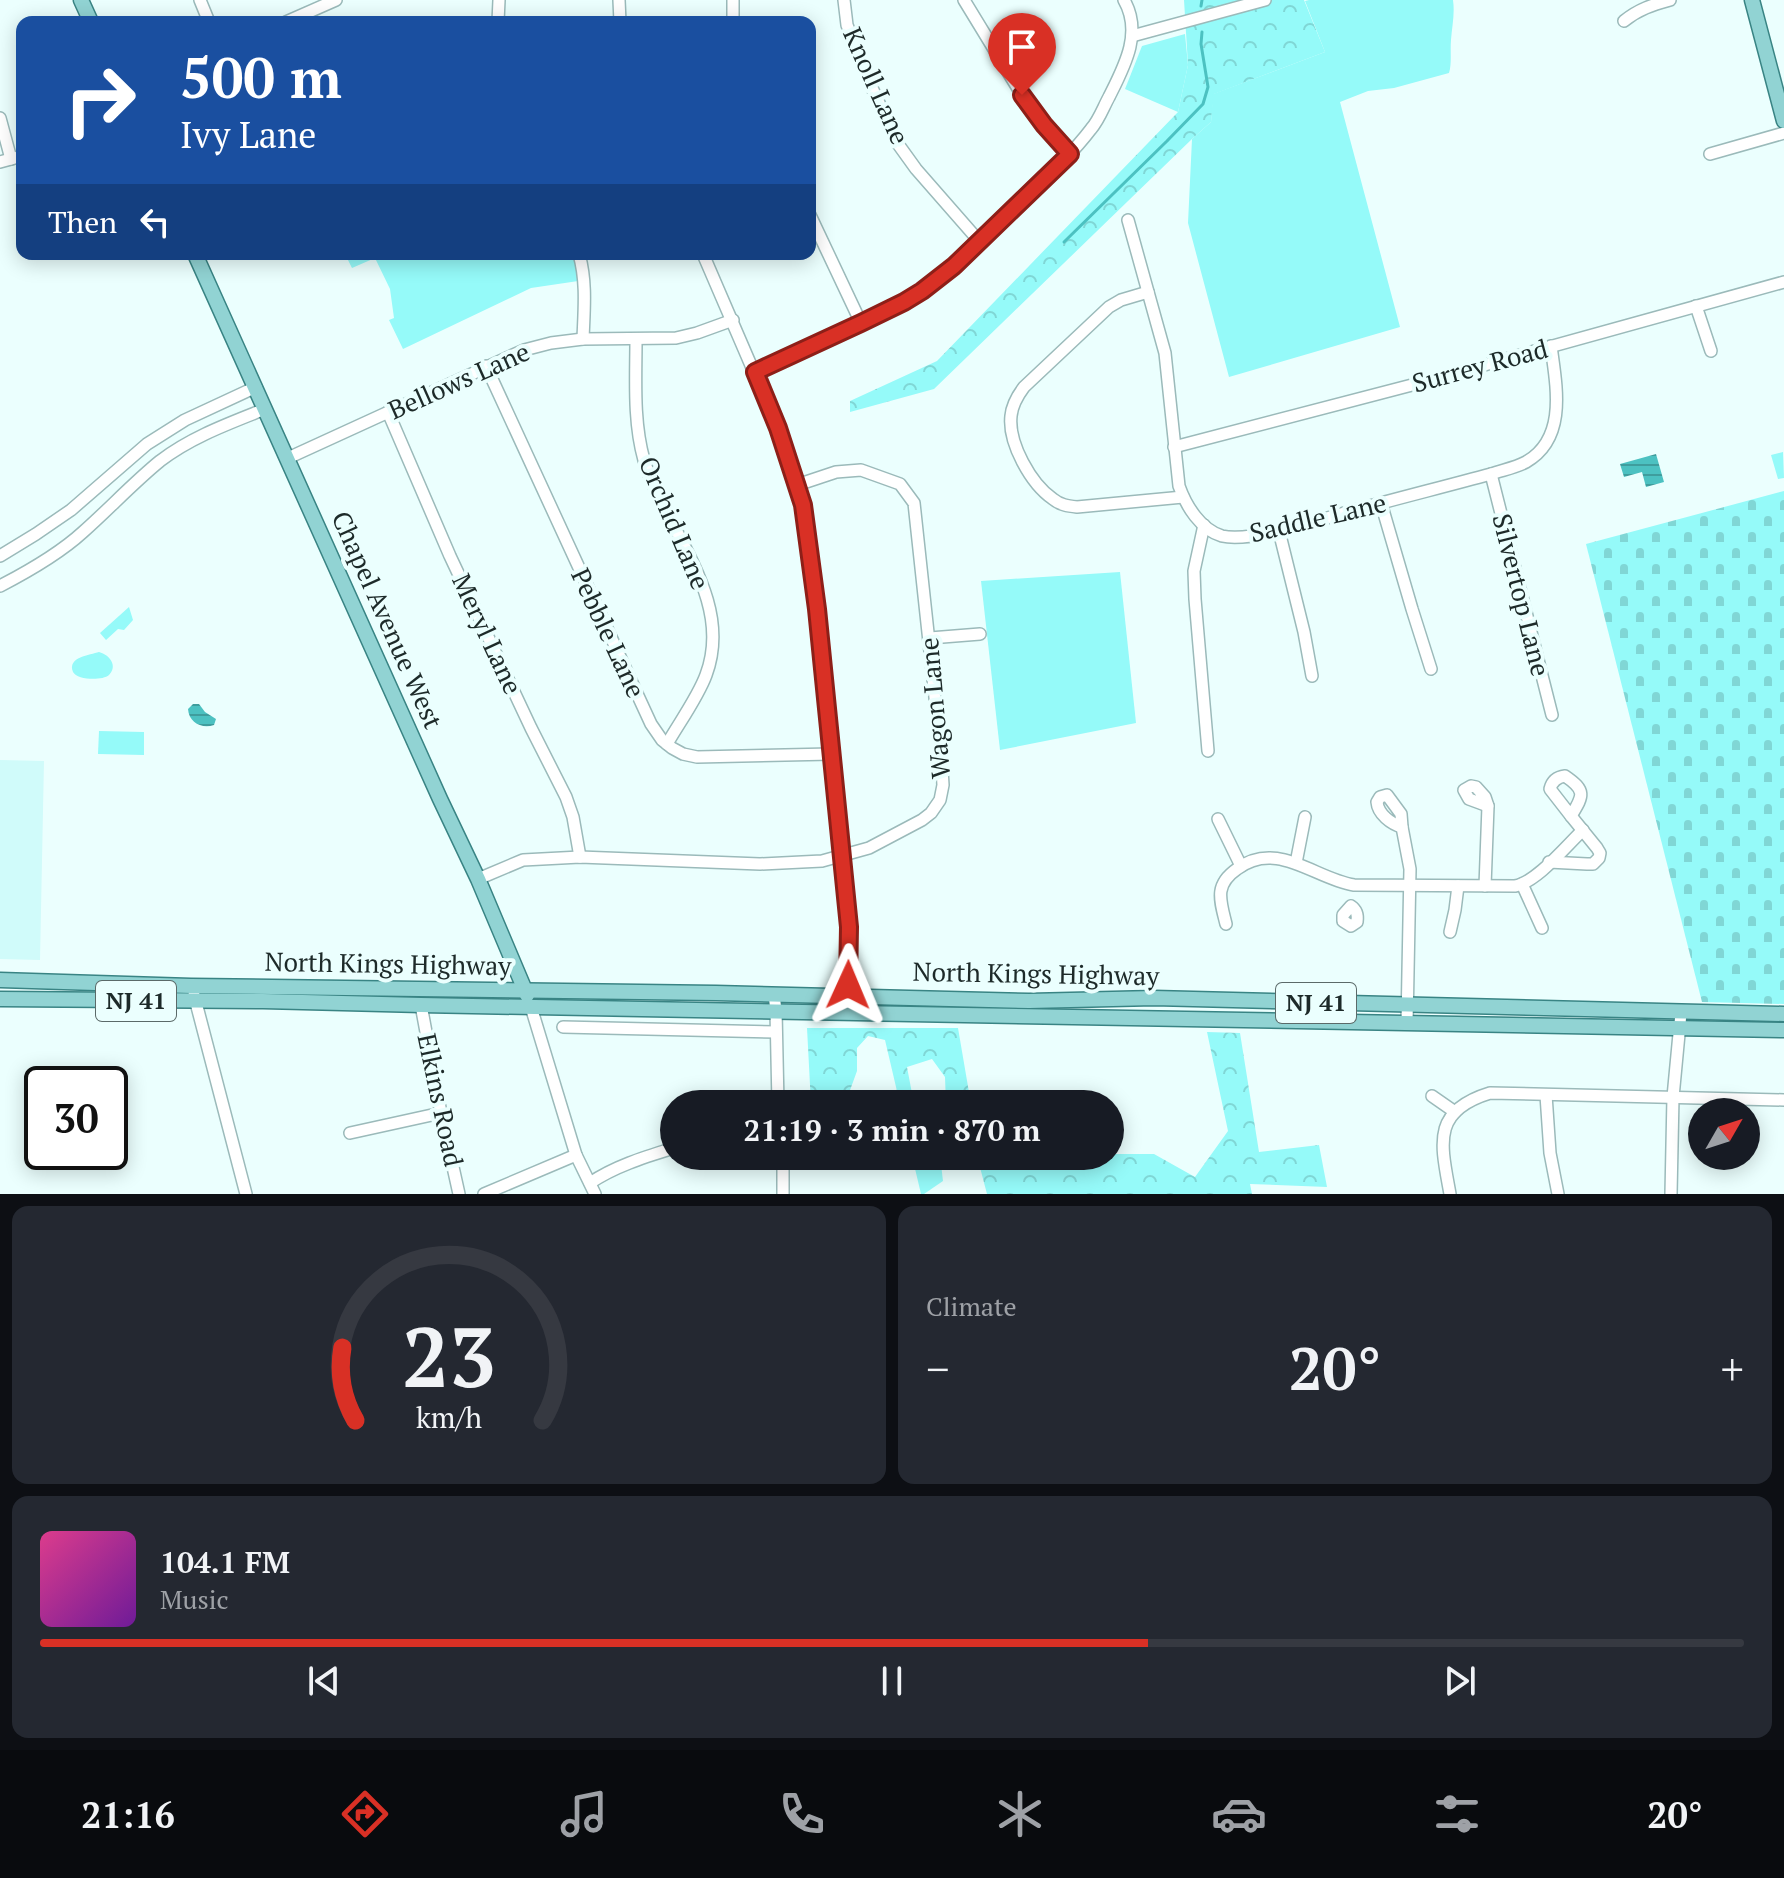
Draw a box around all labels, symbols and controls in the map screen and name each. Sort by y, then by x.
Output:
pin [988,13,1056,95]
street label: Knoll Lane [836,22,918,149]
icon: arrive [1000,25,1044,69]
text: 500 m [180,40,342,114]
icon: right [48,48,152,152]
text: Ivy Lane [180,111,316,158]
icon: left [133,200,177,244]
text: Then [48,202,117,242]
street label: Surrey Road [1408,331,1551,399]
street label: Bellows Lane [383,334,535,426]
street label: Orchid Lane [632,451,718,594]
street label: Saddle Lane [1246,485,1389,549]
street label: Chapel Avenue West [325,506,451,734]
street label: Silvertop Lane [1485,510,1559,680]
street label: Pebble Lane [564,562,654,703]
street label: Meryl Lane [445,568,531,699]
street label: Wagon Lane [911,636,957,780]
position arrow [806,943,890,1027]
street label: North Kings Highway [264,944,513,982]
street label: North Kings Highway [912,954,1161,992]
road number: NJ 41 [96,981,176,1021]
road number: NJ 41 [1276,983,1356,1023]
street label: Elkins Road [410,1030,472,1169]
speed limit sign: 30 [24,1066,128,1170]
north arrow [1688,1098,1760,1170]
map controls [1688,1098,1760,1170]
text: 21:19 · 3 min · 870 m [744,1110,1040,1150]
text: Climate [926,1289,1017,1323]
text: 23 [402,1301,496,1411]
text: 20° [1289,1328,1381,1407]
text: − [926,1339,949,1398]
text: + [1721,1339,1744,1398]
text: km/h [416,1398,482,1436]
text: 104.1 FM [160,1542,290,1582]
text: Music [160,1582,229,1616]
icon: previous [302,1659,346,1703]
icon: pause [870,1659,914,1703]
icon: next [1438,1659,1482,1703]
icon: directions [337,1786,393,1842]
icon: music [556,1786,612,1842]
icon: phone [774,1786,830,1842]
icon: climate [992,1786,1048,1842]
icon: car [1211,1786,1267,1842]
icon: filters [1429,1786,1485,1842]
text: 21:16 [81,1791,175,1838]
text: 20° [1647,1791,1703,1838]

